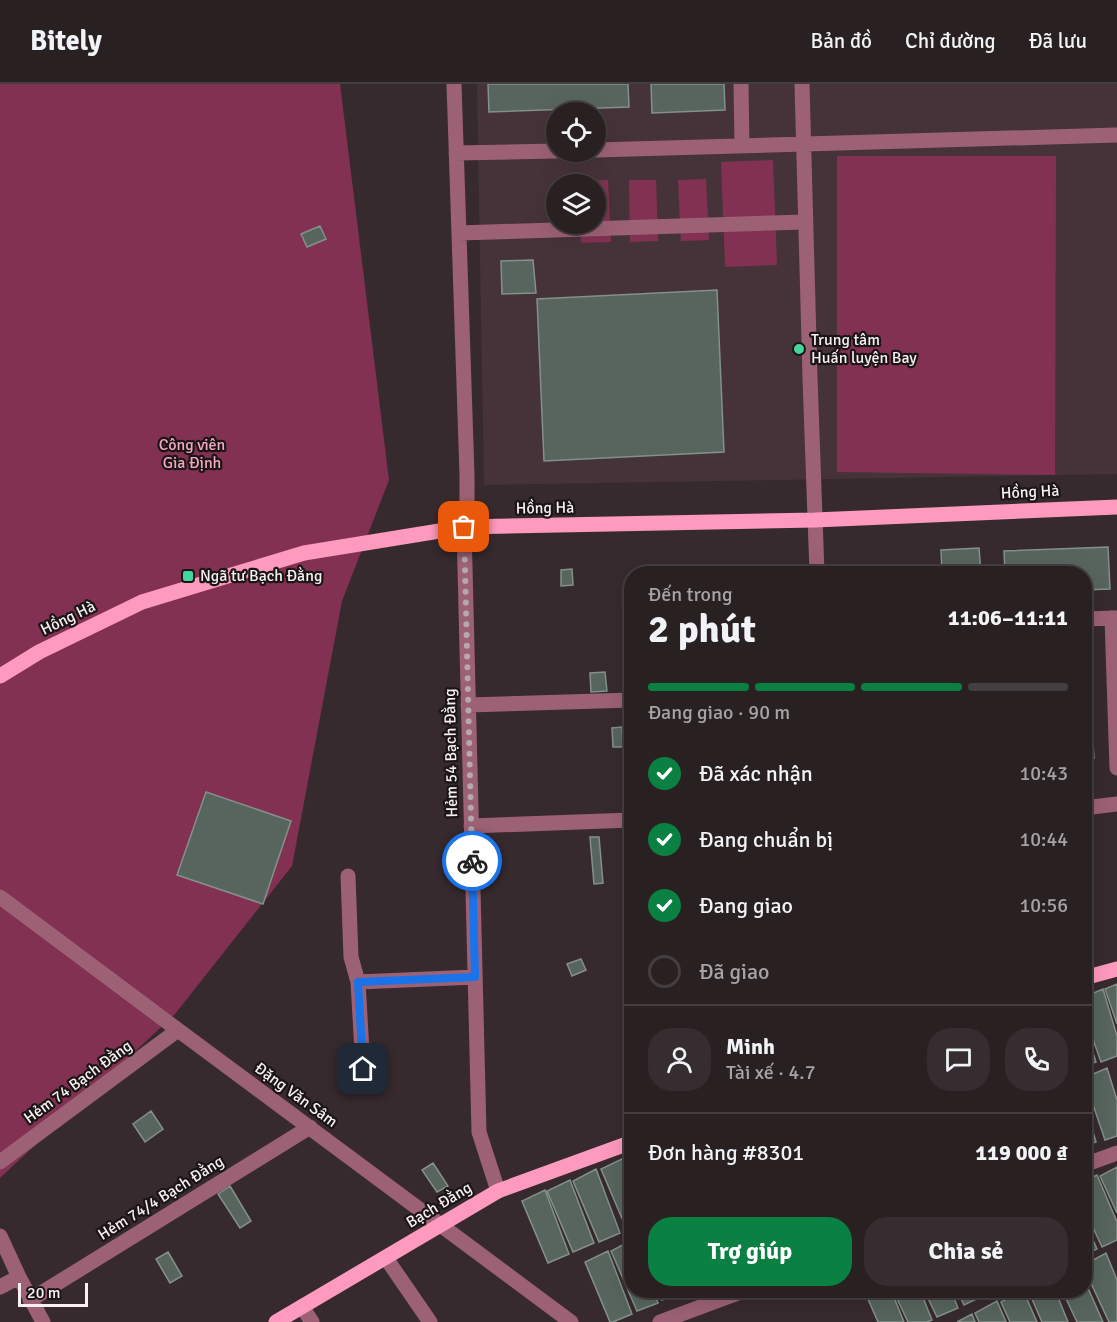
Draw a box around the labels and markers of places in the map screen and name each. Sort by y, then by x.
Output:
place label: Trung tâm Huấn luyện Bay [811,330,917,368]
marker: Trung tâm Huấn luyện Bay [792,342,806,356]
pin [438,501,489,552]
place label: Ngã tư Bạch Đằng [200,566,322,586]
marker: Ngã tư Bạch Đằng [181,569,195,583]
pin [337,1043,388,1094]

